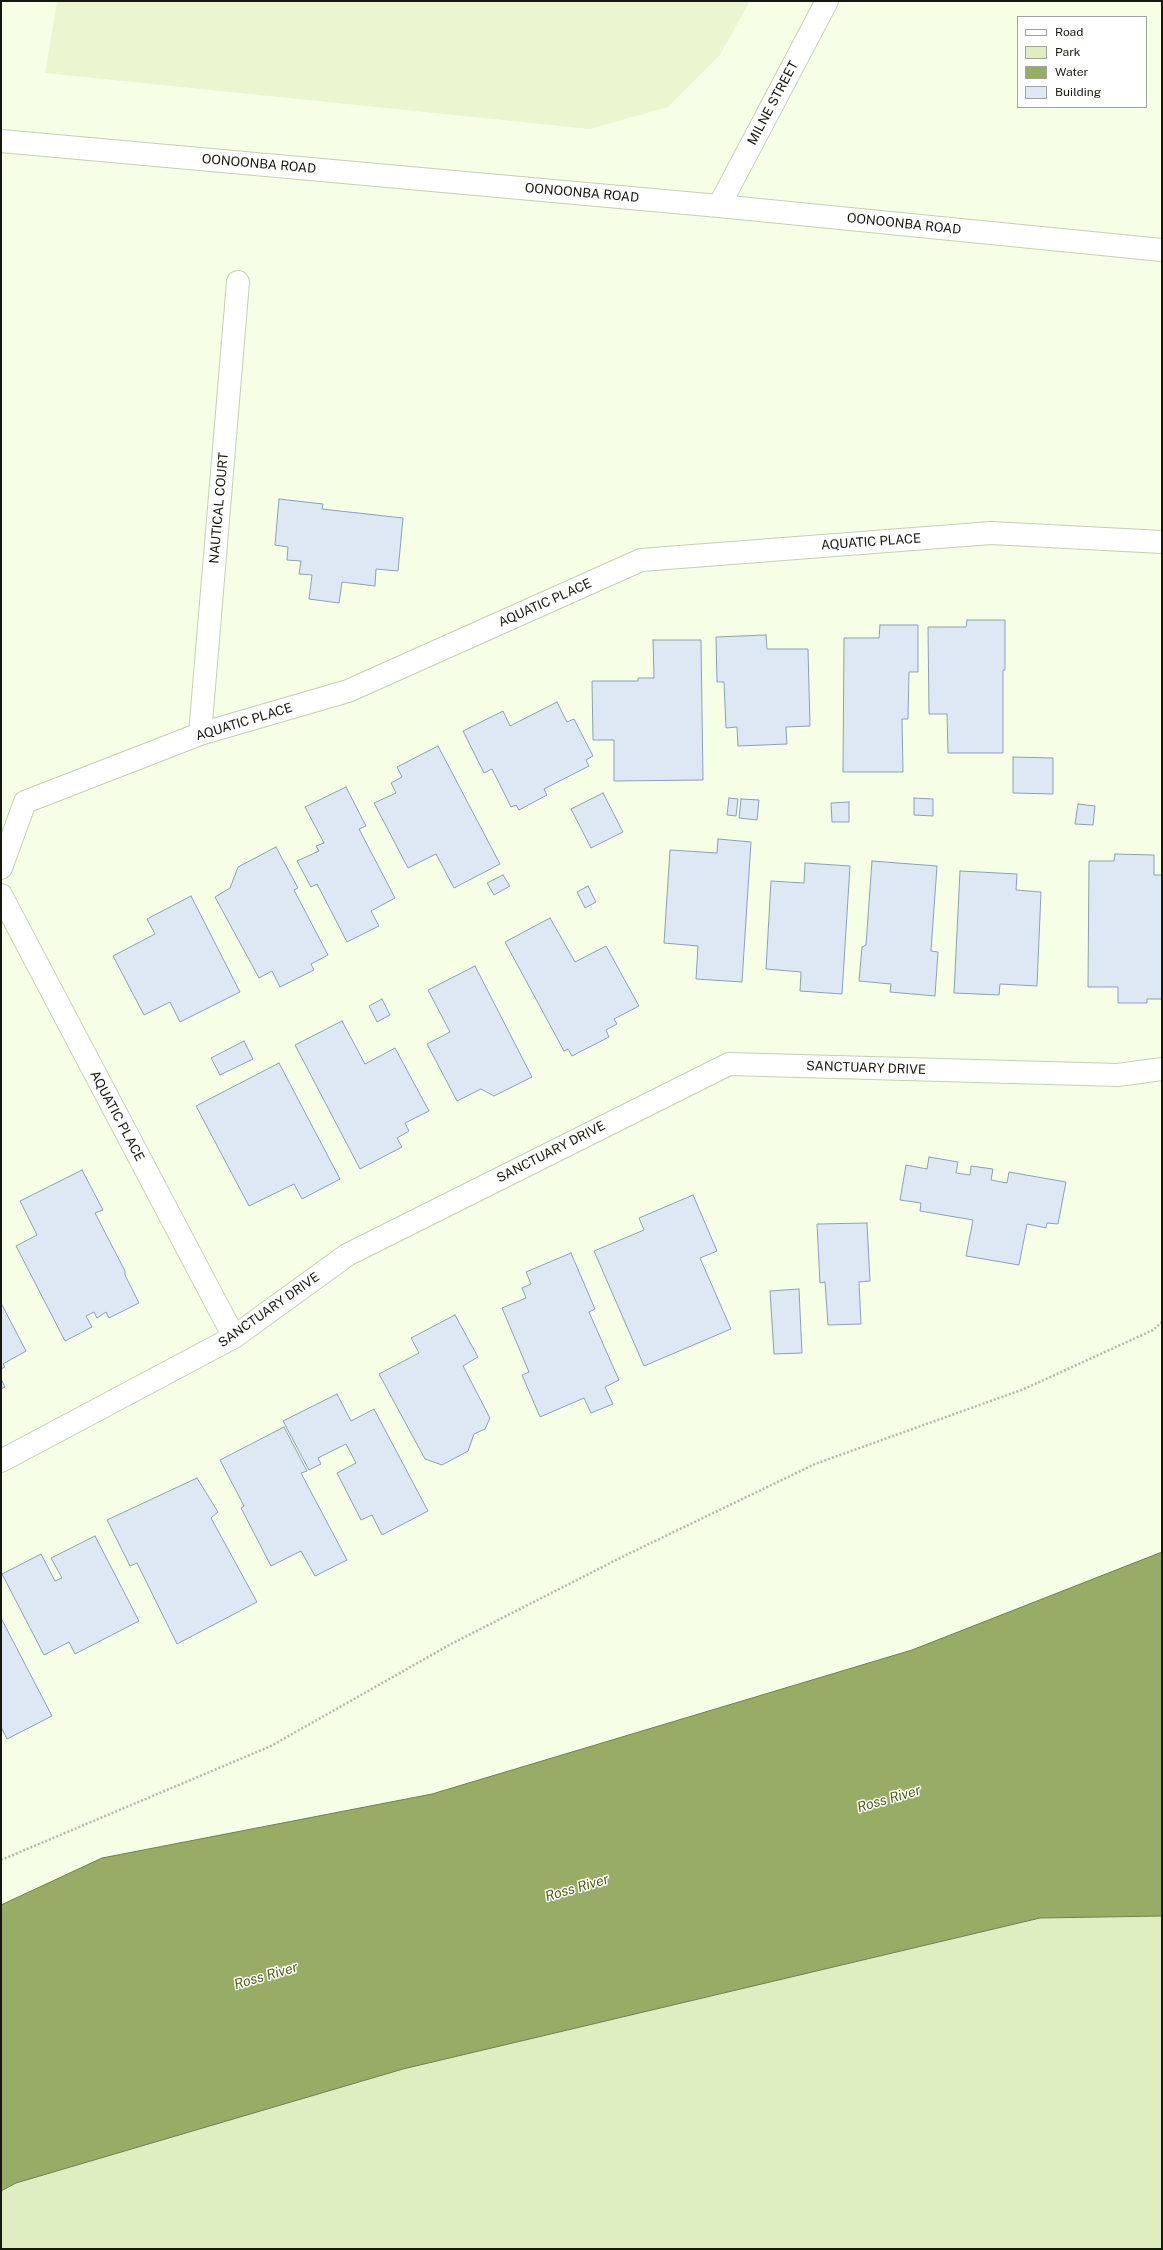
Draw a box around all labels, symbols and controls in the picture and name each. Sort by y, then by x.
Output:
legend [1017,16,1147,108]
text: Road [1055,25,1083,39]
text: Park [1055,45,1081,59]
street label: MILNE STREET [744,58,802,148]
text: Water [1055,65,1088,79]
text: Building [1055,85,1101,99]
street label: OONOONBA ROAD [201,151,317,177]
street label: OONOONBA ROAD [524,180,640,206]
street label: OONOONBA ROAD [846,210,962,238]
street label: NAUTICAL COURT [206,452,232,564]
street label: AQUATIC PLACE [820,531,922,553]
street label: AQUATIC PLACE [496,575,594,631]
street label: AQUATIC PLACE [194,700,294,744]
street label: SANCTUARY DRIVE [806,1058,926,1078]
street label: AQUATIC PLACE [87,1068,147,1164]
street label: SANCTUARY DRIVE [494,1118,608,1186]
street label: SANCTUARY DRIVE [215,1269,323,1351]
water label: Ross River [855,1782,923,1816]
water label: Ross River [543,1871,611,1905]
water label: Ross River [232,1959,300,1993]

